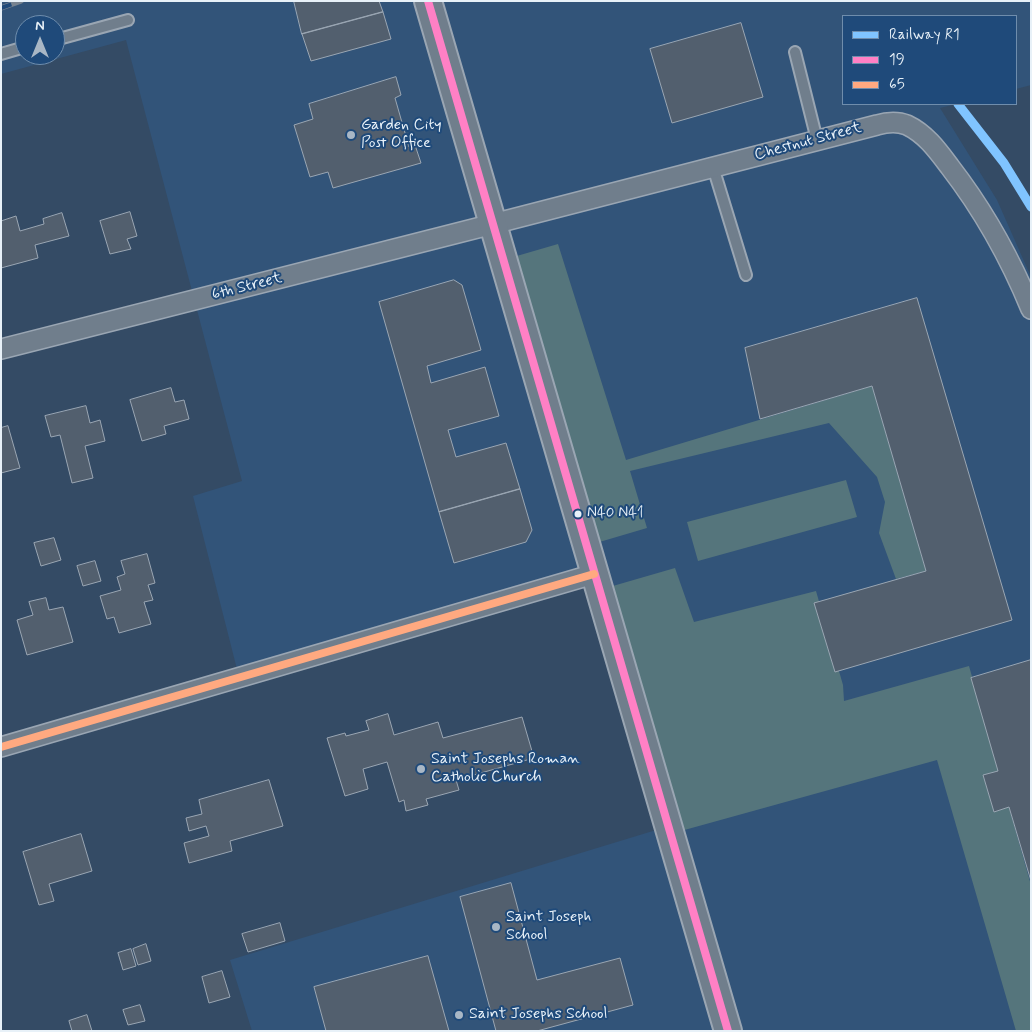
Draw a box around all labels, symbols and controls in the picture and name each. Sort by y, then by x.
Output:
north arrow [15,15,65,65]
legend [842,15,1017,105]
text: N [35,17,45,35]
text: Railway R1 [889,25,960,45]
text: 19 [889,50,905,70]
text: 65 [889,75,905,95]
place label: Garden City Post Office [361,116,442,154]
street label: Chestnut Street [752,118,864,166]
marker: Garden City Post Office [345,129,357,141]
street label: 6th Street [210,269,284,305]
place label: N40 N41 [587,505,644,523]
marker: N40 N41 [573,509,583,519]
place label: Saint Josephs Roman Catholic Church [431,750,580,788]
marker: Saint Josephs Roman Catholic Church [415,763,427,775]
place label: Saint Joseph School [506,908,592,946]
marker: Saint Joseph School [490,921,502,933]
place label: Saint Josephs School [469,1005,607,1025]
marker: Saint Josephs School [453,1009,465,1021]

